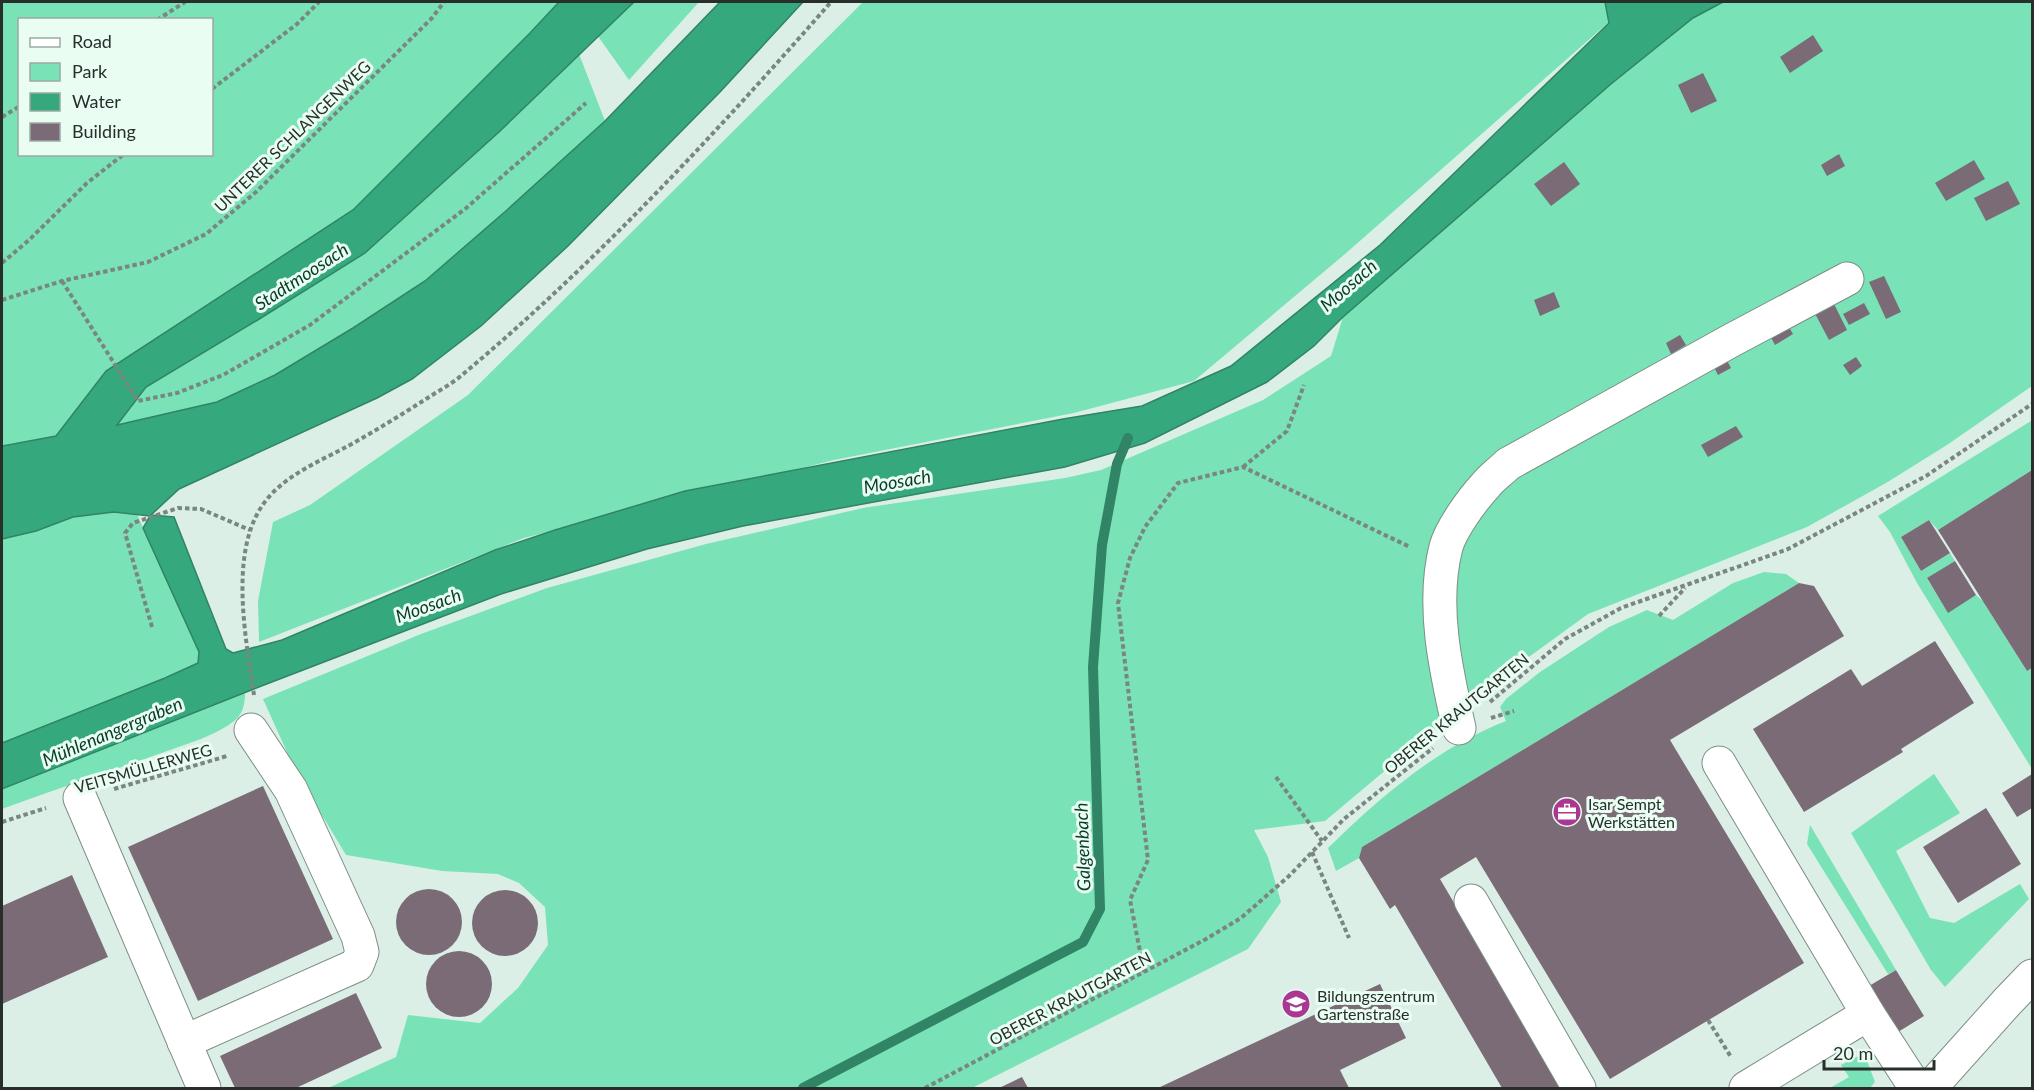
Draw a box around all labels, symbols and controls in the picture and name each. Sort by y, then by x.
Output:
legend [18,18,213,156]
text: Road [72,30,112,52]
street label: UNTERER SCHLANGENWEG [210,56,374,216]
text: Park [72,60,108,82]
text: Water [72,90,121,112]
text: Building [72,120,136,142]
water label: Stadtmoosach [250,238,352,314]
water label: Moosach [1315,254,1381,316]
water label: Moosach [862,464,932,498]
water label: Moosach [392,583,464,627]
street label: OBERER KRAUTGARTEN [1380,649,1532,777]
water label: Mühlenangergraben [39,692,185,770]
street label: VEITSMÜLLERWEG [72,739,214,797]
place label: Isar Sempt Werkstätten [1588,794,1675,831]
office icon: Isar Sempt Werkstätten [1551,796,1583,828]
water label: Galgenbach [1069,802,1095,892]
street label: OBERER KRAUTGARTEN [986,947,1154,1049]
place label: Bildungszentrum Gartenstraße [1317,986,1435,1023]
school or university icon: Bildungszentrum Gartenstraße [1280,988,1312,1020]
scale bar [1824,1033,1934,1071]
text: 20 m [1833,1042,1873,1064]

